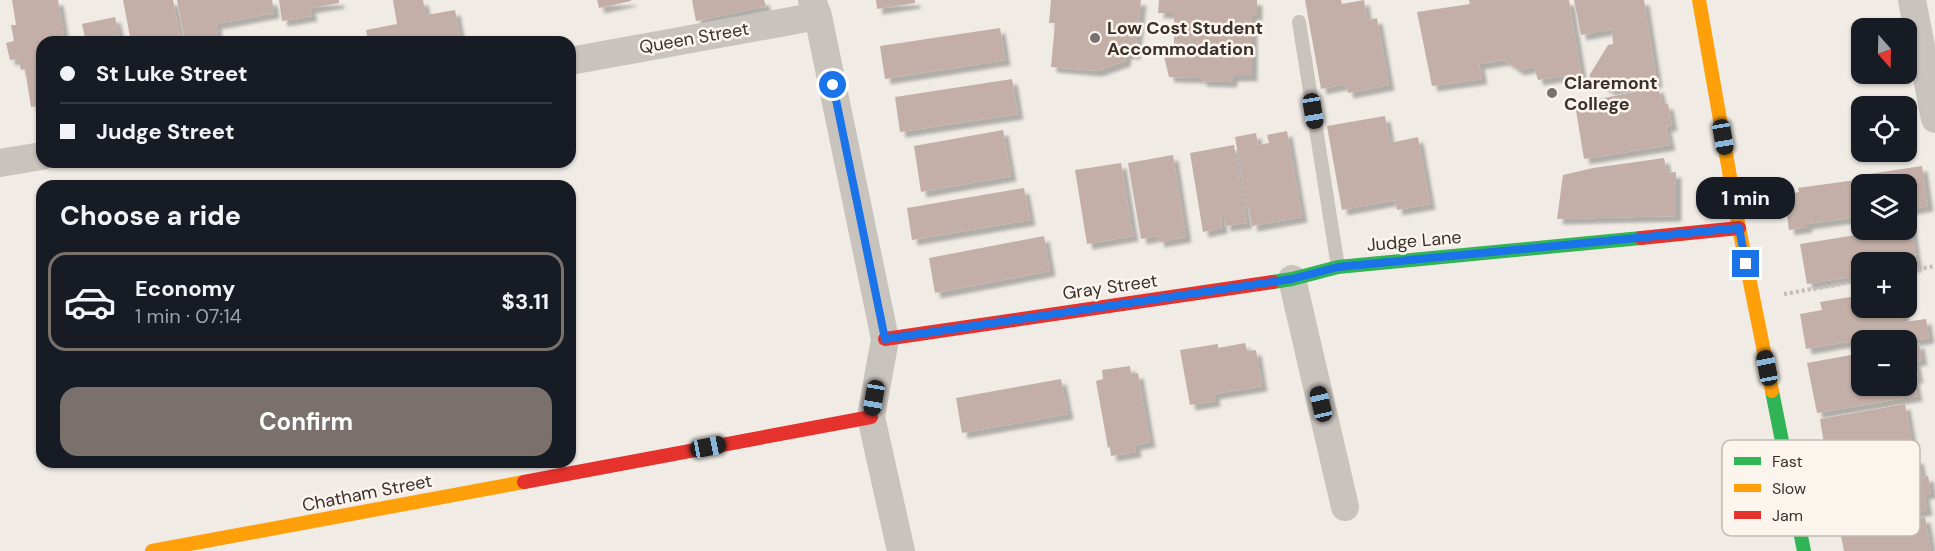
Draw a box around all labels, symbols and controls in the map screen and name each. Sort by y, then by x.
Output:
place label: Low Cost Student Accommodation [1107,16,1263,61]
street label: Queen Street [637,17,751,59]
north arrow [1851,18,1917,84]
map controls [1851,18,1917,396]
marker: Low Cost Student Accommodation [1088,31,1102,45]
text: St Luke Street [96,59,248,88]
route start [819,71,846,98]
place label: Claremont College [1564,71,1658,116]
marker: Claremont College [1545,86,1559,100]
car [1301,92,1325,130]
button: locate [1851,96,1917,162]
text: Judge Street [96,117,234,146]
car [1711,118,1735,156]
button: layers [1851,174,1917,240]
callout: 1 min [1696,177,1796,219]
text: 1 min [1721,185,1770,211]
text: Choose a ride [60,198,241,233]
street label: Judge Lane [1366,225,1462,257]
route end [1732,250,1759,277]
button: + [1851,252,1917,318]
street label: Gray Street [1061,268,1159,306]
text: Economy [135,274,235,303]
icon: car [63,275,117,329]
text: $3.11 [502,287,549,316]
text: 1 min · 07:14 [135,303,242,329]
button: − [1851,330,1917,396]
car [1755,349,1779,387]
car [862,379,886,417]
car [1308,384,1334,424]
button: Confirm [60,387,552,456]
car [689,435,727,459]
legend [1722,440,1920,536]
text: Fast [1772,451,1803,472]
street label: Chatham Street [300,469,434,517]
text: Slow [1772,478,1806,499]
text: Jam [1772,505,1803,526]

